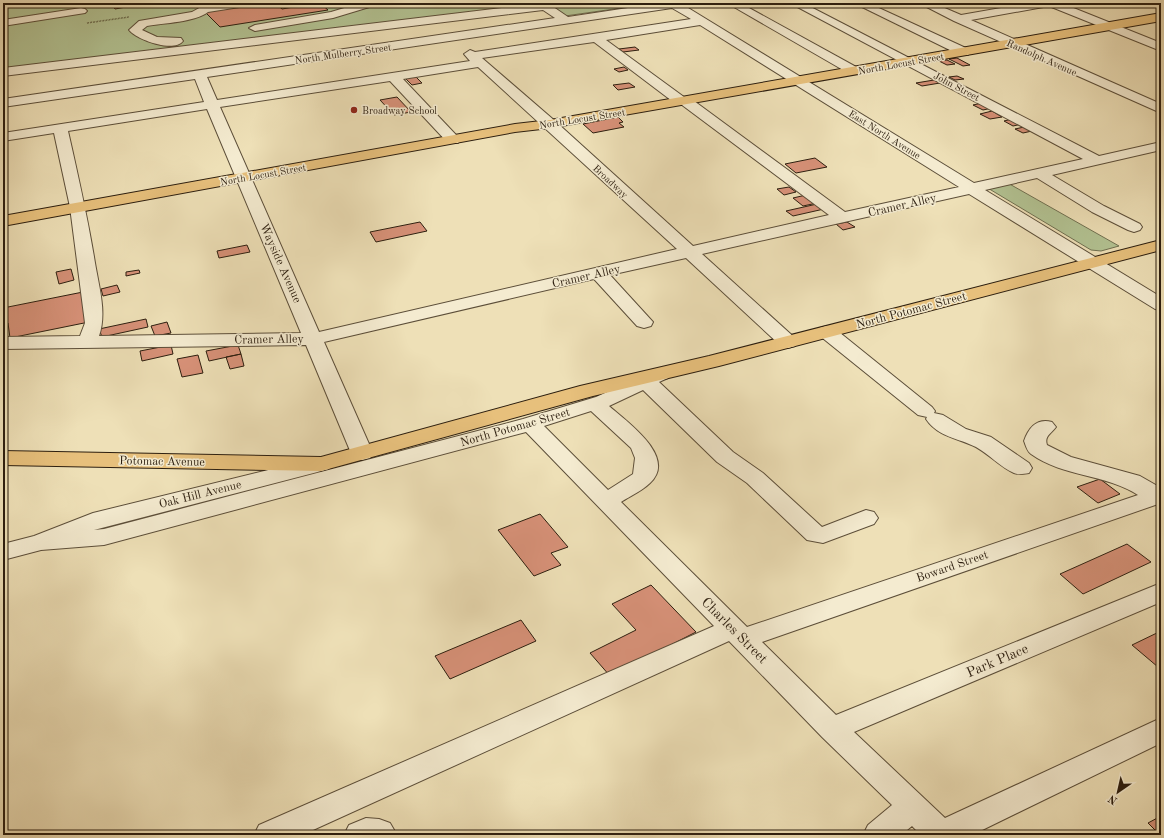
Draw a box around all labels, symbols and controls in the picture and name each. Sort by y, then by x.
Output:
street label: Randolph Avenue [1005,38,1079,78]
street label: North Mulberry Street [294,42,393,66]
street label: North Locust Street [857,51,945,76]
street label: John Street [932,71,982,103]
marker: Broadway School [349,105,359,115]
place label: Broadway School [362,106,437,116]
street label: North Locust Street [538,107,626,131]
street label: East North Avenue [847,109,923,161]
street label: North Locust Street [219,162,307,187]
street label: Broadway [591,163,630,201]
street label: Cramer Alley [867,192,938,220]
street label: Wayside Avenue [257,222,303,305]
street label: Cramer Alley [551,263,622,291]
street label: North Potomac Street [855,290,968,331]
street label: Cramer Alley [234,333,305,347]
street label: North Potomac Street [459,407,572,449]
street label: Potomac Avenue [119,455,205,469]
street label: Oak Hill Avenue [158,479,243,511]
street label: Boward Street [915,549,990,585]
street label: Charles Street [699,595,770,666]
street label: Park Place [964,642,1030,680]
north arrow [1098,772,1138,812]
text: N [1106,792,1120,806]

